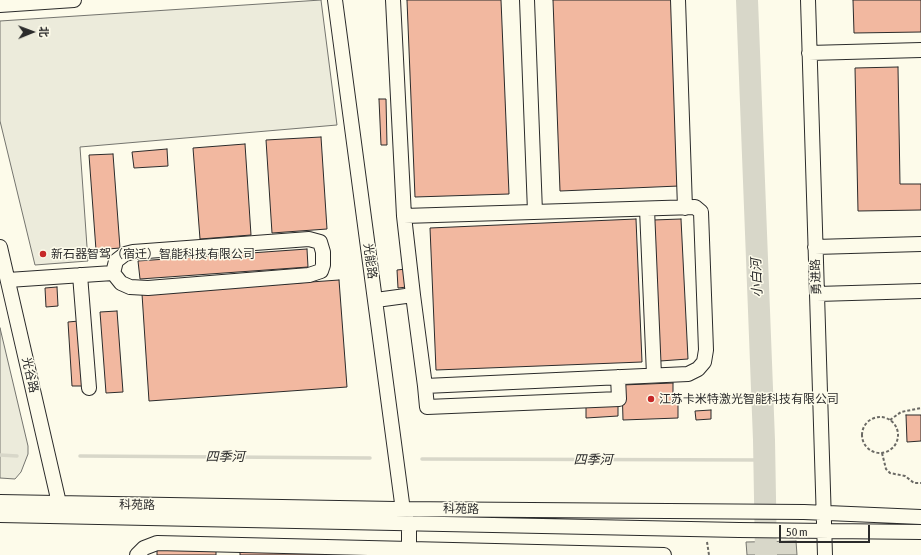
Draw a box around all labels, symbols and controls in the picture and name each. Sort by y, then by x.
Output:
north arrow [12,12,52,52]
text: 北 [38,26,50,37]
street label: 光能路 [360,242,380,280]
place label: 新石器智驾（宿迁）智能科技有限公司 [51,247,255,261]
marker: 新石器智驾（宿迁）智能科技有限公司 [38,249,48,259]
water label: 小白河 [749,258,765,298]
street label: 勇进路 [808,259,824,295]
street label: 光谷路 [19,356,41,394]
place label: 江苏卡米特激光智能科技有限公司 [659,392,839,406]
marker: 江苏卡米特激光智能科技有限公司 [646,394,656,404]
water label: 四季河 [206,449,244,465]
water label: 四季河 [574,452,612,468]
street label: 科苑路 [119,497,155,513]
street label: 科苑路 [443,501,479,517]
scale bar [781,517,872,543]
text: 50 m [786,525,808,539]

